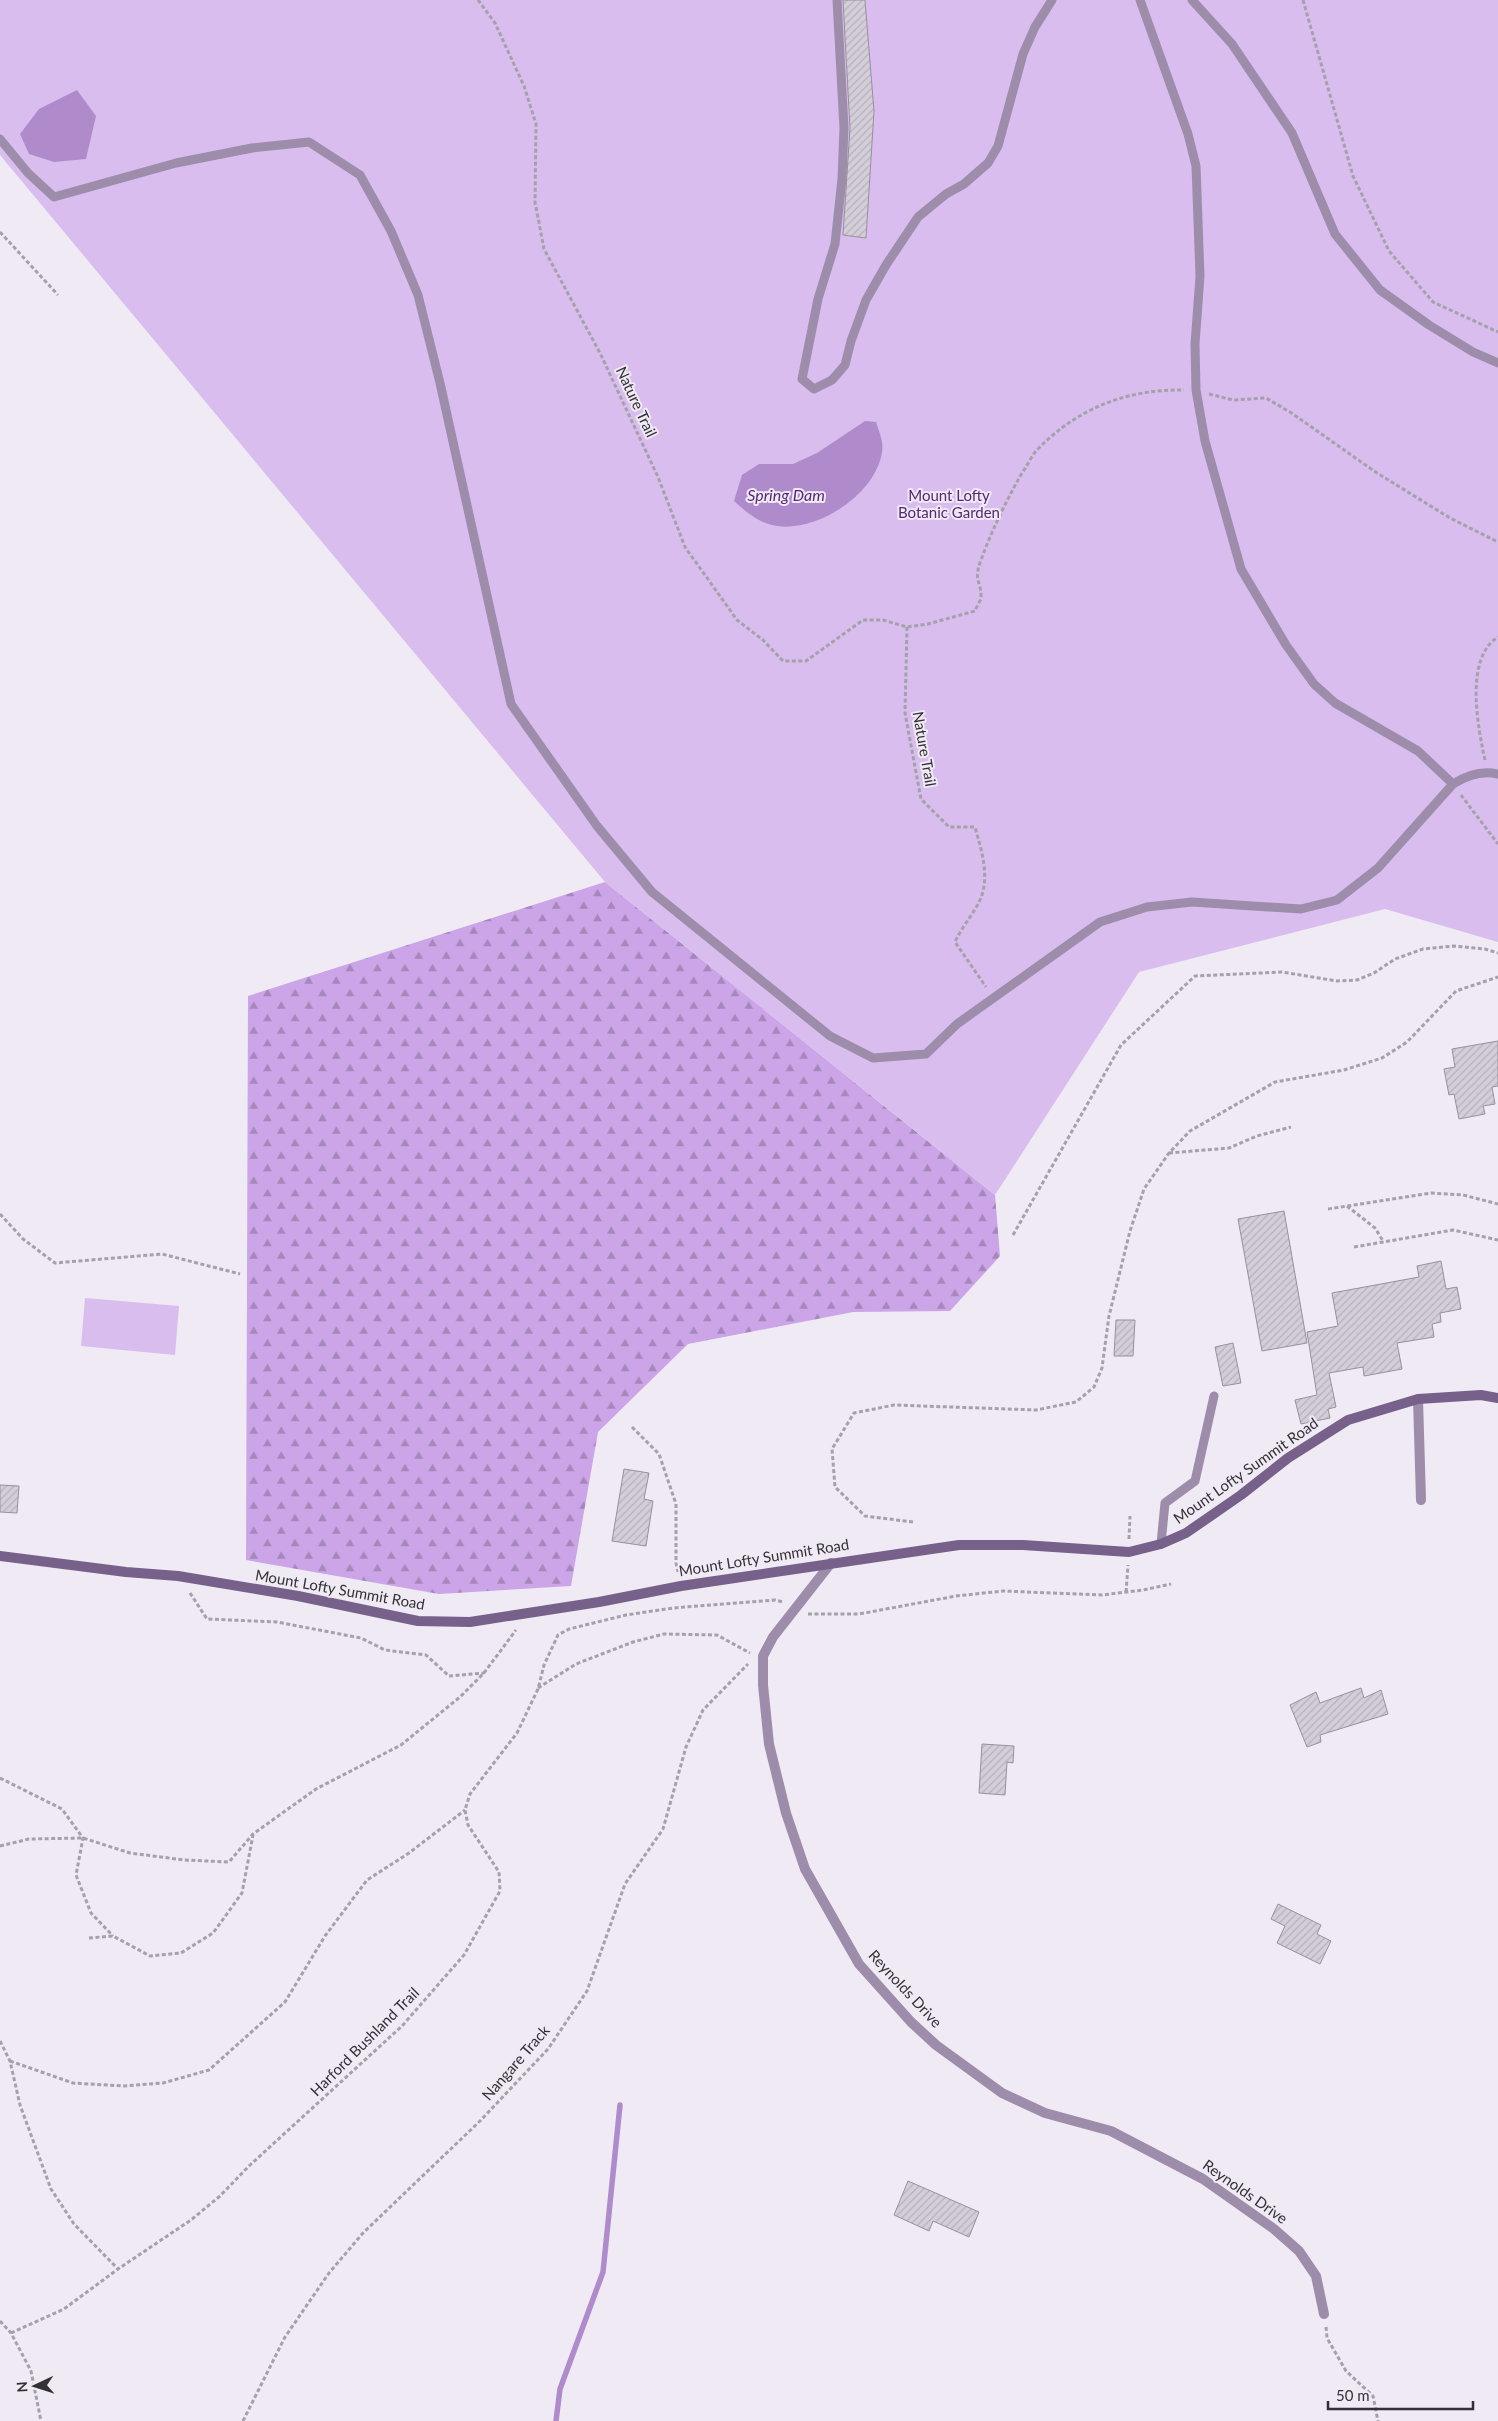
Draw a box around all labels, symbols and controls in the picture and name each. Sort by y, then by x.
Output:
street label: Nature Trail [613,363,661,440]
water label: Spring Dam [747,485,825,504]
park label: Mount Lofty Botanic Garden [898,486,1000,521]
street label: Nature Trail [910,710,940,788]
street label: Mount Lofty Summit Road [1170,1413,1321,1527]
street label: Mount Lofty Summit Road [677,1535,850,1579]
street label: Mount Lofty Summit Road [254,1565,426,1613]
street label: Reynolds Drive [865,1946,946,2031]
street label: Harford Bushland Trail [306,1983,422,2099]
street label: Nangare Track [478,2021,553,2104]
street label: Reynolds Drive [1200,2155,1291,2227]
north arrow [10,2361,60,2411]
scale bar [1328,2378,1473,2410]
text: N [13,2381,30,2393]
text: 50 m [1336,2386,1370,2404]

